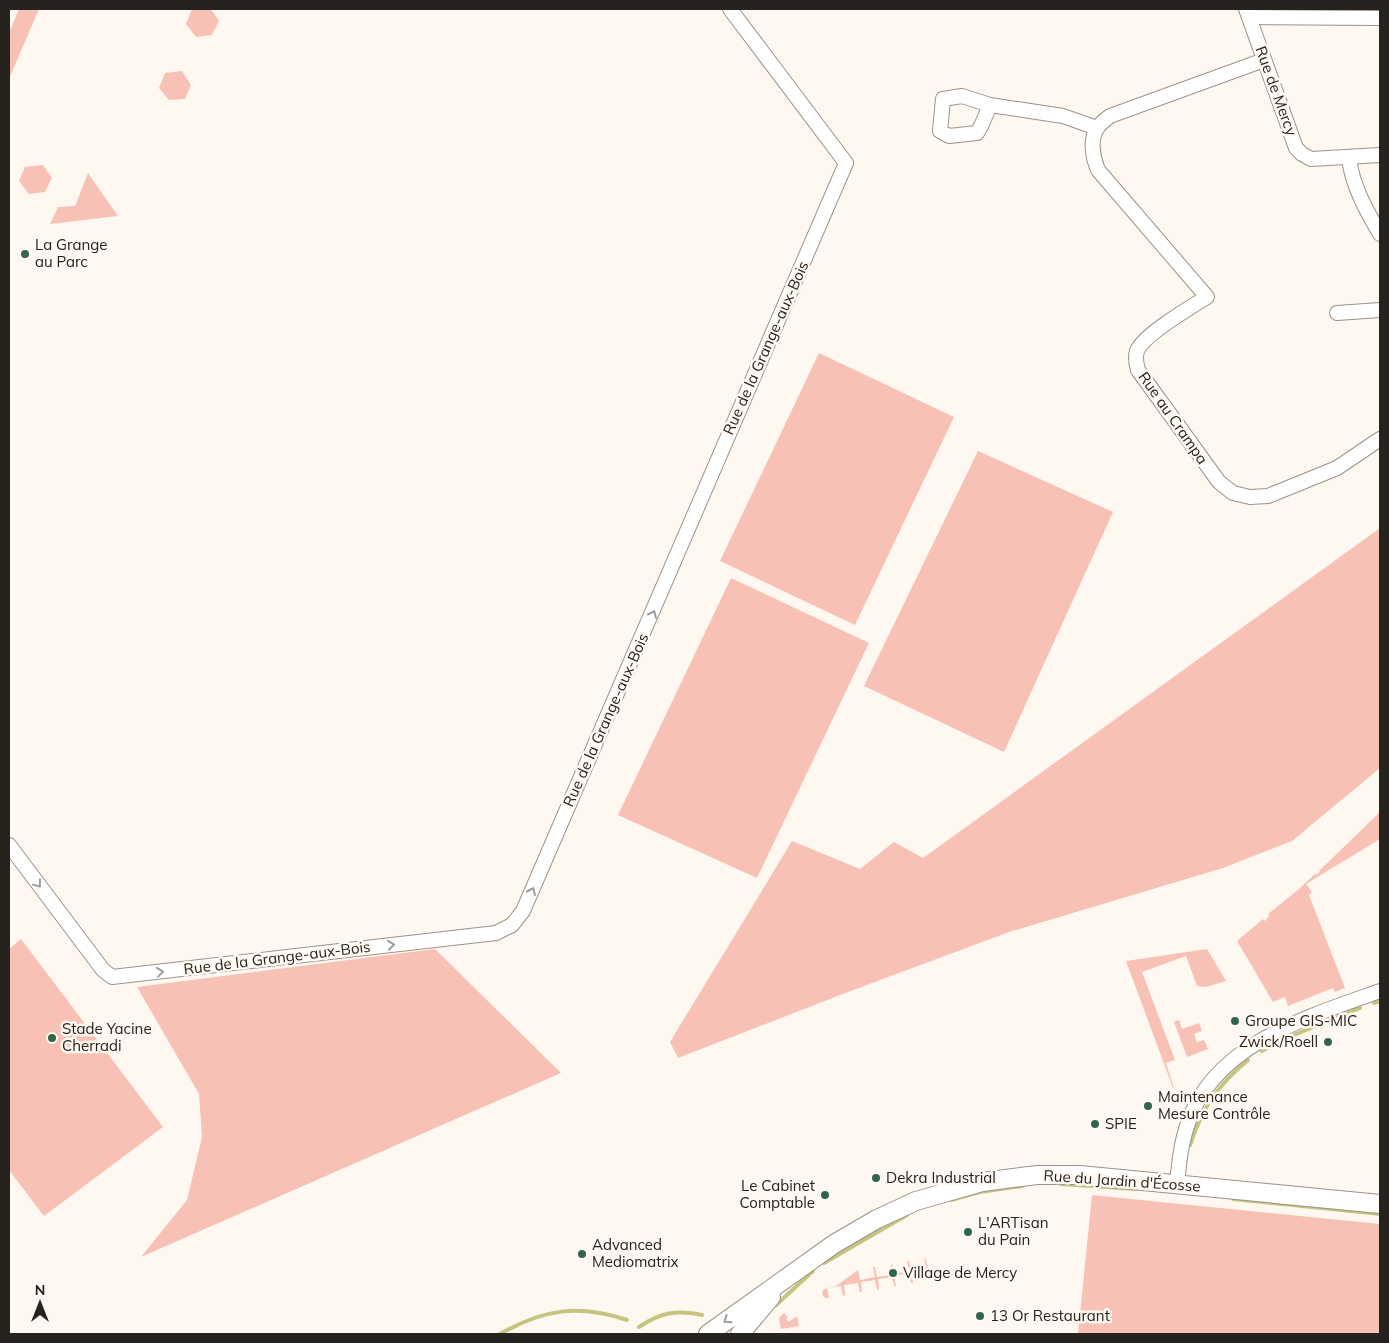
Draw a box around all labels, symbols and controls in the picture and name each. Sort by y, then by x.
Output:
street label: Rue de Mercy [1251,43,1301,138]
place label: La Grange au Parc [35,235,107,271]
marker: La Grange au Parc [19,248,31,260]
street label: Rue de la Grange-aux-Bois [719,258,812,438]
street label: Rue au Crampa [1135,368,1212,468]
one-way arrow [646,610,657,619]
street label: Rue de la Grange-aux-Bois [559,630,652,810]
one-way arrow [32,878,41,888]
one-way arrow [525,887,536,896]
street label: Rue de la Grange-aux-Bois [182,937,371,978]
one-way arrow [388,940,396,951]
one-way arrow [157,967,165,978]
place label: Groupe GIS-MIC [1245,1011,1357,1030]
marker: Groupe GIS-MIC [1229,1015,1241,1027]
place label: Stade Yacine Cherradi [62,1019,152,1055]
marker: Stade Yacine Cherradi [46,1032,58,1044]
place label: Zwick/Roell [1239,1032,1318,1051]
marker: Zwick/Roell [1322,1036,1334,1048]
place label: Maintenance Mesure Contrôle [1158,1087,1271,1123]
marker: Maintenance Mesure Contrôle [1142,1100,1154,1112]
place label: SPIE [1105,1114,1137,1133]
marker: SPIE [1089,1118,1101,1130]
street label: Rue du Jardin d'Écosse [1043,1166,1201,1195]
place label: Dekra Industrial [886,1168,996,1187]
marker: Dekra Industrial [870,1172,882,1184]
place label: Le Cabinet Comptable [740,1176,815,1212]
marker: Le Cabinet Comptable [819,1189,831,1201]
place label: L'ARTisan du Pain [978,1213,1048,1249]
marker: L'ARTisan du Pain [962,1226,974,1238]
place label: Advanced Mediomatrix [592,1235,679,1271]
marker: Advanced Mediomatrix [576,1248,588,1260]
place label: Village de Mercy [903,1263,1017,1282]
marker: Village de Mercy [887,1267,899,1279]
north arrow [15,1278,65,1328]
text: N [35,1281,45,1299]
place label: 13 Or Restaurant [990,1306,1110,1325]
marker: 13 Or Restaurant [974,1310,986,1322]
one-way arrow [723,1314,733,1323]

